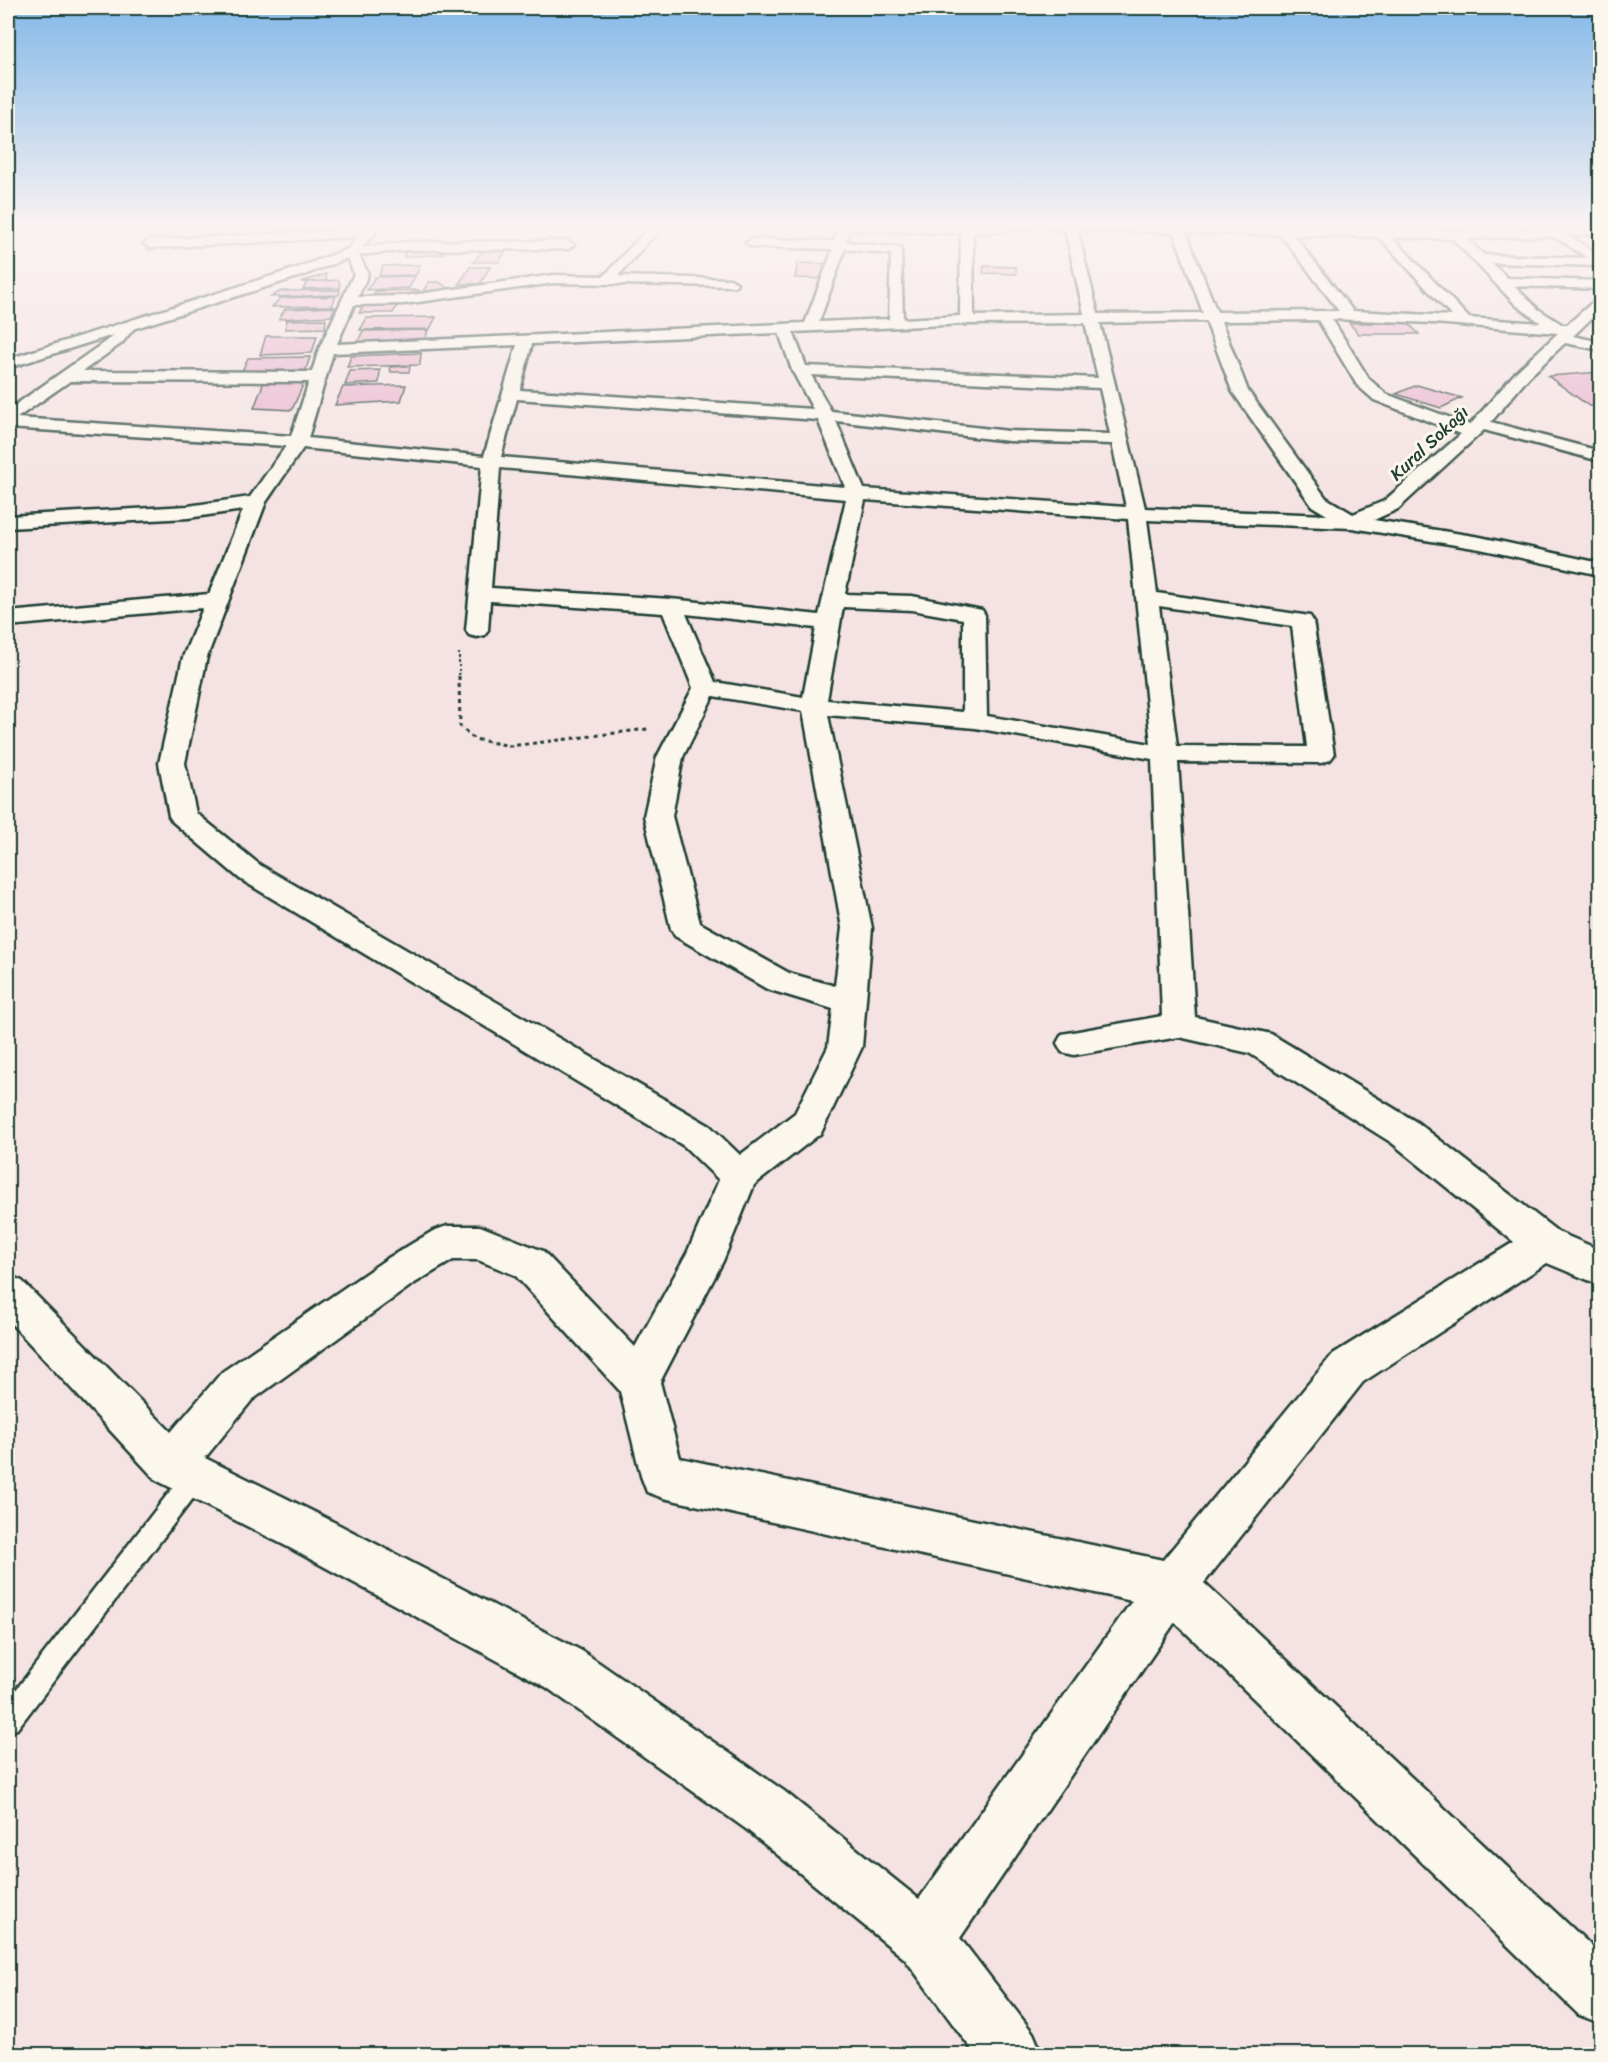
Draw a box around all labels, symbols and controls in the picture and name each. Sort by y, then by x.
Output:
street label: Kural Sokağı [1382,397,1476,489]

